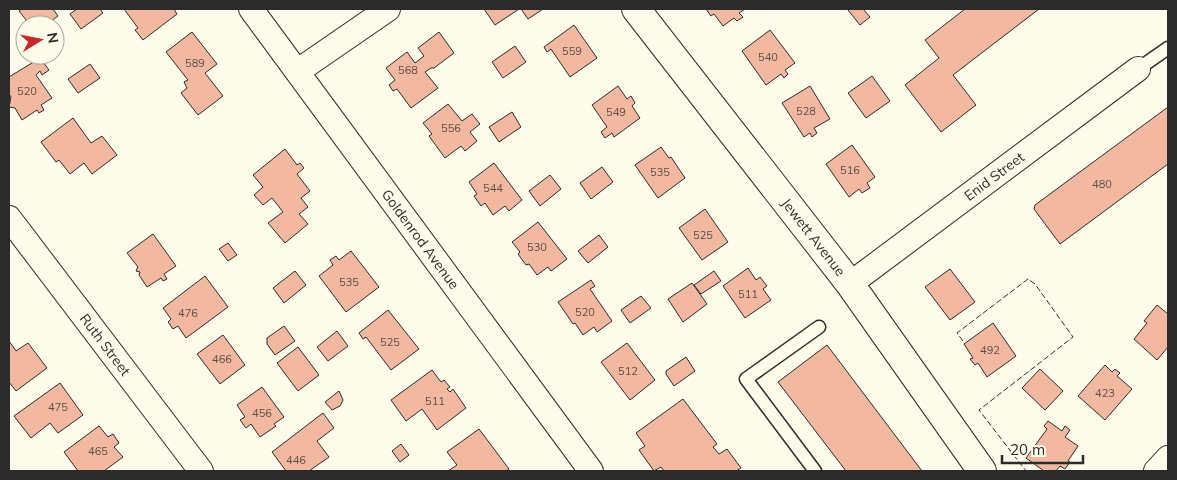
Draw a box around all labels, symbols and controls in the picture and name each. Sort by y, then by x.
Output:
north arrow [15,15,65,65]
text: N [43,31,63,45]
house number: 559 [562,44,582,58]
house number: 540 [758,50,778,64]
house number: 589 [185,56,205,70]
house number: 568 [398,63,418,77]
house number: 520 [17,84,37,98]
house number: 528 [796,104,816,118]
house number: 549 [606,105,626,119]
house number: 556 [441,121,461,135]
street label: Enid Street [961,148,1028,205]
house number: 516 [840,163,860,177]
house number: 535 [650,165,670,179]
house number: 480 [1092,177,1112,191]
house number: 544 [483,181,503,195]
street label: Goldenrod Avenue [378,186,463,293]
street label: Jewett Avenue [778,194,849,280]
house number: 525 [693,228,713,242]
house number: 530 [527,240,547,254]
house number: 535 [339,275,359,289]
house number: 511 [738,287,758,301]
house number: 520 [575,305,595,319]
house number: 476 [178,306,198,320]
street label: Ruth Street [76,310,135,379]
house number: 525 [380,335,400,349]
house number: 492 [980,343,1000,357]
house number: 466 [212,352,232,366]
house number: 512 [618,364,638,378]
house number: 423 [1095,386,1115,400]
house number: 511 [425,394,445,408]
house number: 475 [48,400,68,414]
house number: 456 [252,406,272,420]
scale bar [1002,432,1083,464]
text: 20 m [1010,440,1045,459]
house number: 465 [88,444,108,458]
house number: 446 [286,453,306,467]

